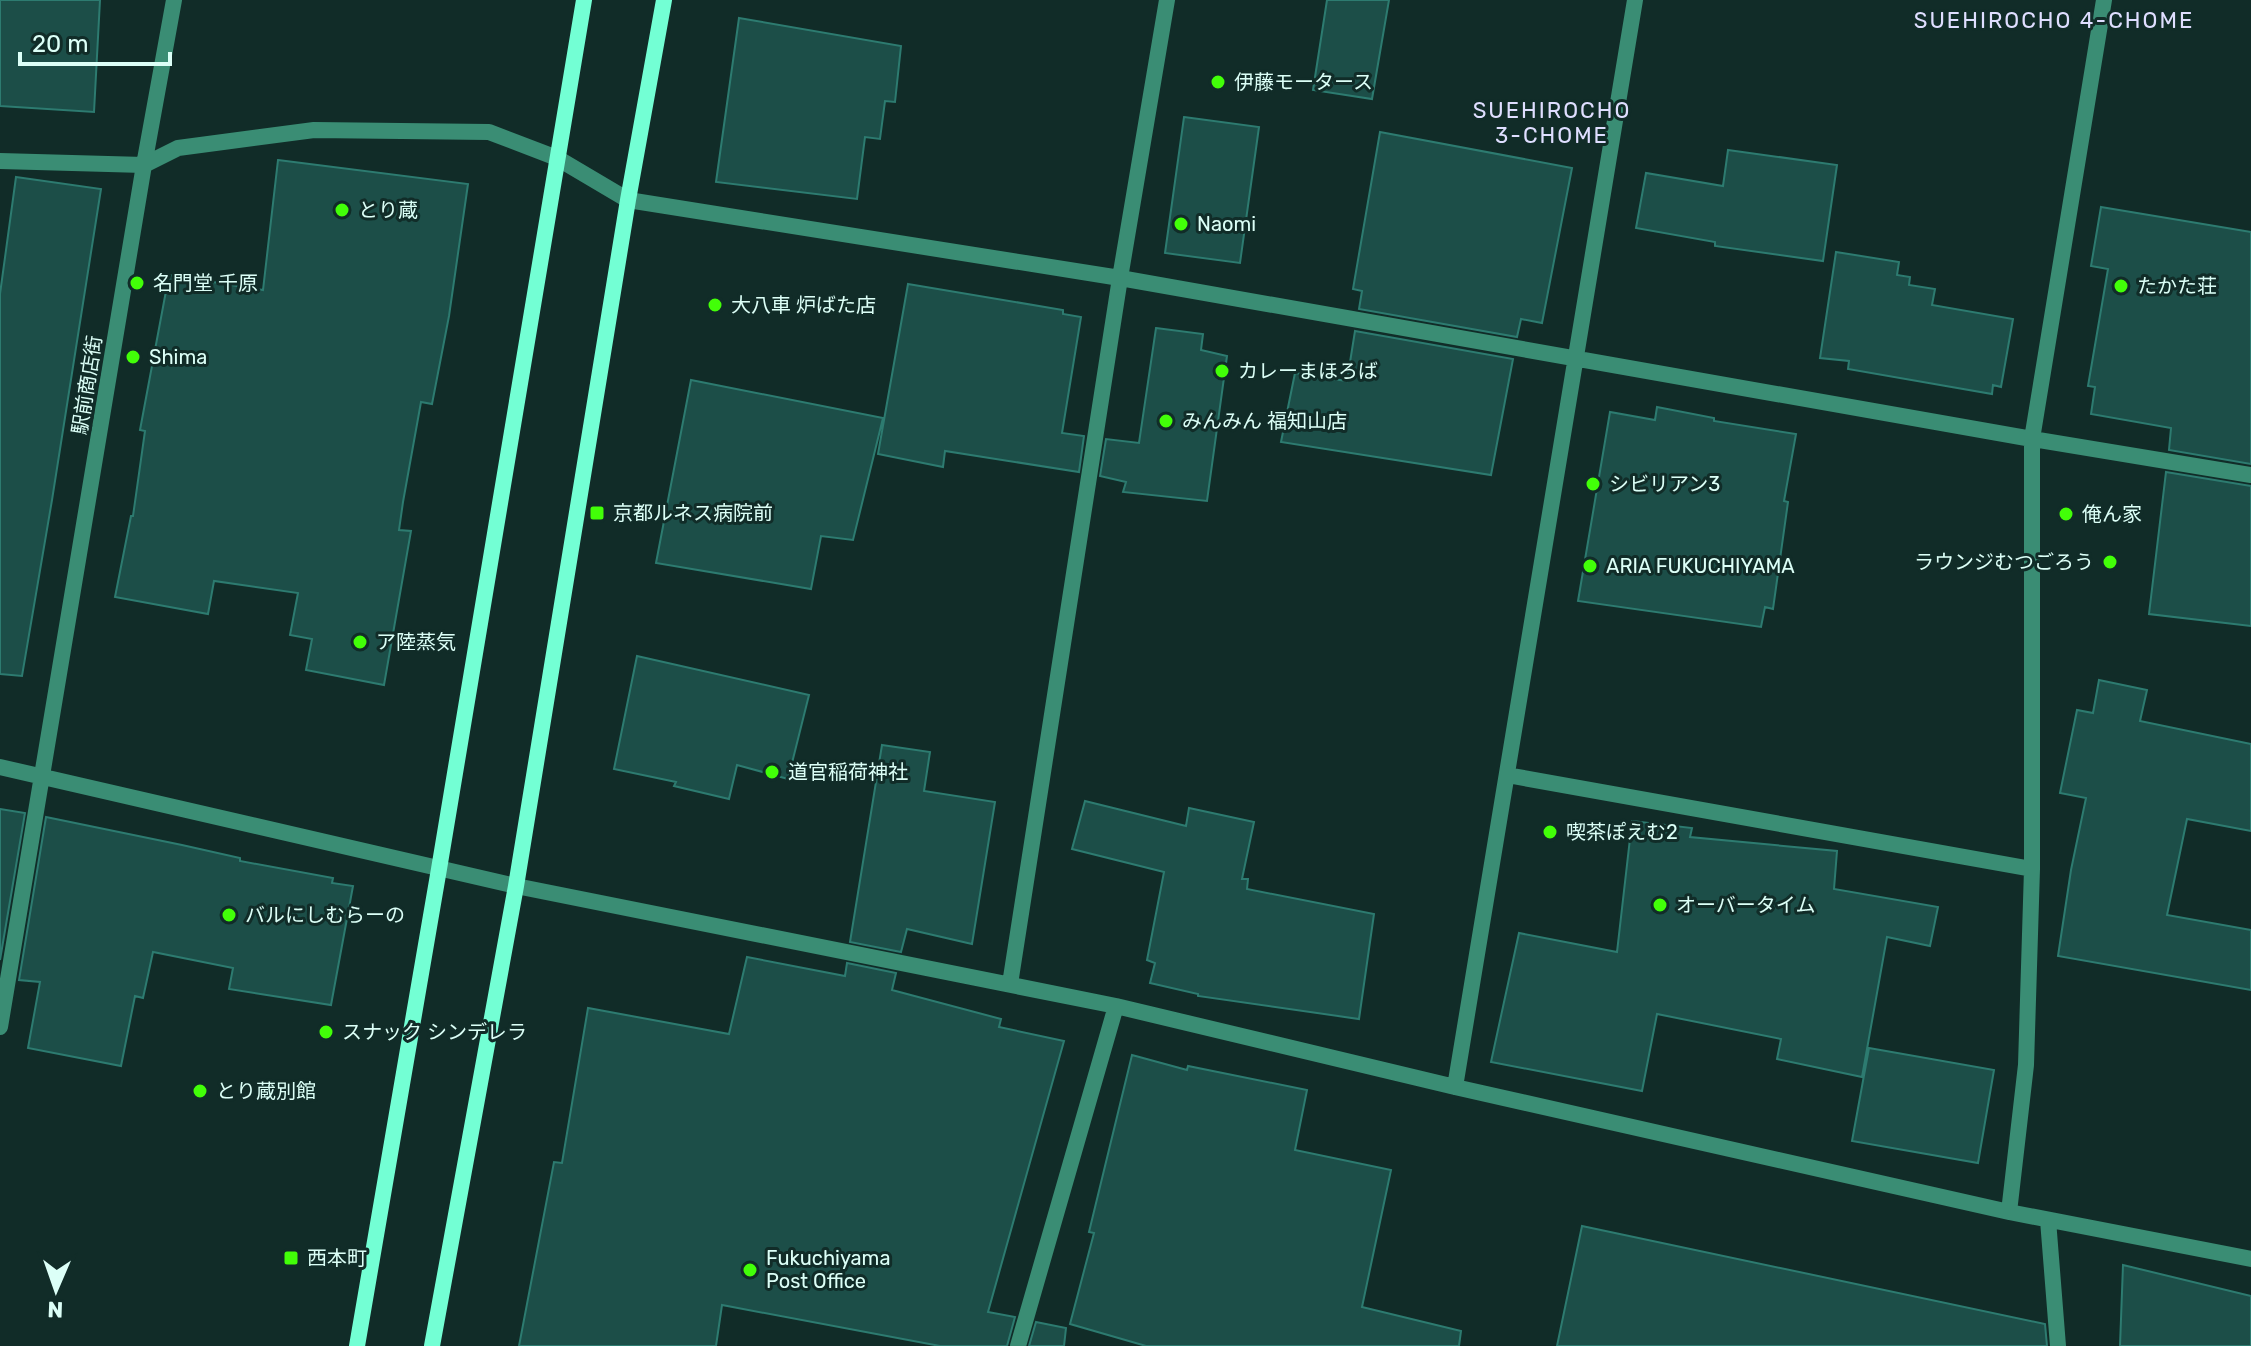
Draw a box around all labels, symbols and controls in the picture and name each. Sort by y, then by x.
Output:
district label: SUEHIROCHO 4-CHOME [1914,7,2194,34]
scale bar [20,16,170,66]
text: 20 m [32,30,89,58]
place label: 伊藤モータース [1234,70,1373,94]
marker: 伊藤モータース [1209,73,1227,91]
district label: SUEHIROCHO 3-CHOME [1473,97,1631,149]
place label: とり蔵 [358,198,418,222]
marker: とり蔵 [333,201,351,219]
place label: Naomi [1197,212,1256,236]
marker: Naomi [1172,215,1190,233]
place label: 名門堂 千原 [153,271,258,295]
marker: 名門堂 千原 [128,274,146,292]
place label: たかた荘 [2137,274,2217,298]
marker: たかた荘 [2112,277,2130,295]
place label: 大八車 炉ばた店 [731,293,876,317]
marker: 大八車 炉ばた店 [706,296,724,314]
street label: 駅前商店街 [67,334,107,436]
place label: Shima [149,345,207,369]
marker: Shima [124,348,142,366]
place label: カレーまほろば [1238,359,1378,383]
marker: カレーまほろば [1213,362,1231,380]
place label: みんみん 福知山店 [1182,409,1347,433]
marker: みんみん 福知山店 [1157,412,1175,430]
place label: シビリアン3 [1609,472,1720,496]
marker: シビリアン3 [1584,475,1602,493]
place label: 京都ルネス病院前 [613,501,773,525]
place label: 俺ん家 [2082,502,2142,526]
marker: 京都ルネス病院前 [588,504,606,522]
marker: 俺ん家 [2057,505,2075,523]
place label: ラウンジむつごろう [1914,550,2094,574]
marker: ラウンジむつごろう [2101,553,2119,571]
place label: ARIA FUKUCHIYAMA [1606,554,1795,578]
marker: ARIA FUKUCHIYAMA [1581,557,1599,575]
place label: ア陸蒸気 [376,630,456,654]
marker: ア陸蒸気 [351,633,369,651]
place label: 道官稲荷神社 [788,760,908,784]
marker: 道官稲荷神社 [763,763,781,781]
place label: 喫茶ぽえむ2 [1566,820,1678,844]
marker: 喫茶ぽえむ2 [1541,823,1559,841]
place label: オーバータイム [1676,893,1815,917]
marker: オーバータイム [1651,896,1669,914]
place label: バルにしむらーの [245,903,405,927]
marker: バルにしむらーの [220,906,238,924]
place label: スナック シンデレラ [342,1020,527,1044]
marker: スナック シンデレラ [317,1023,335,1041]
place label: とり蔵別館 [216,1079,316,1103]
marker: とり蔵別館 [191,1082,209,1100]
place label: 西本町 [307,1246,367,1270]
place label: Fukuchiyama Post Office [766,1246,890,1293]
marker: 西本町 [282,1249,300,1267]
north arrow [16,1250,96,1330]
marker: Fukuchiyama Post Office [741,1261,759,1279]
text: N [47,1296,64,1323]

